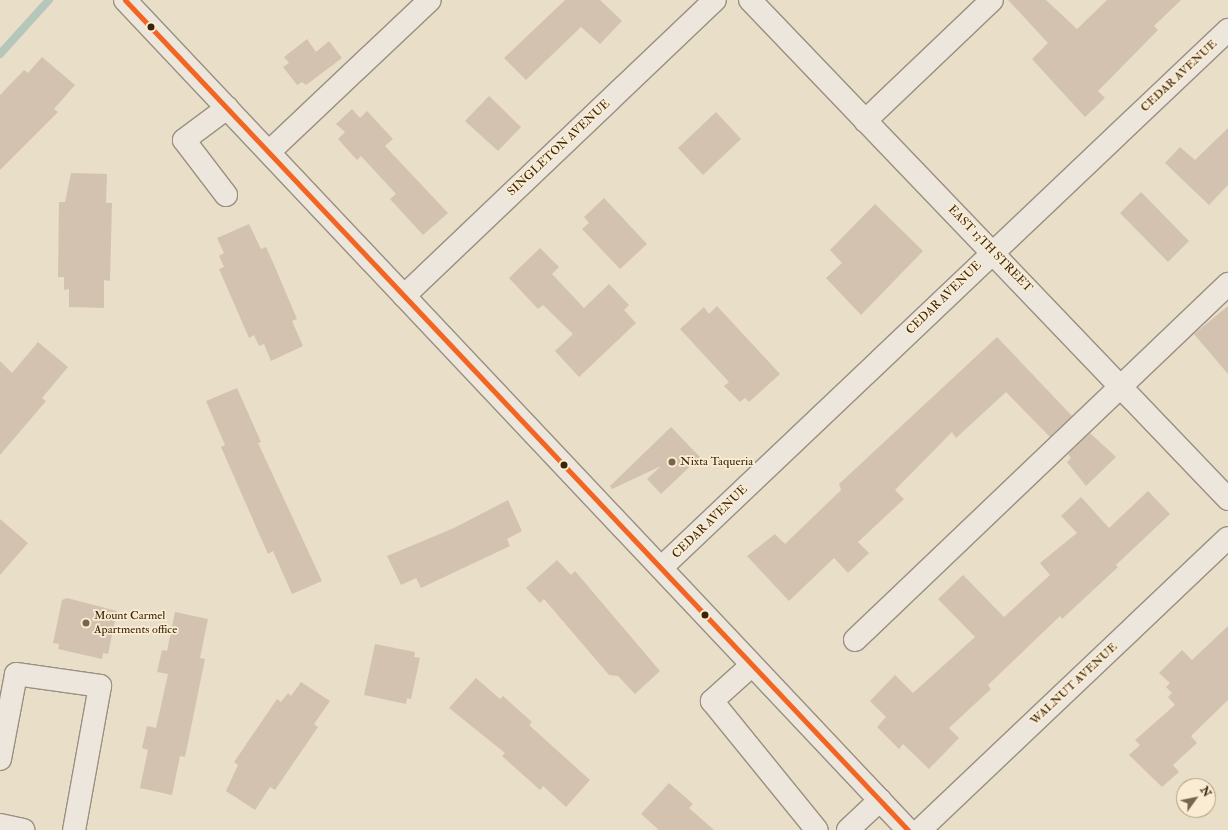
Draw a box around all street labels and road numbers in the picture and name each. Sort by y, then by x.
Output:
street label: CEDAR AVENUE [1138,37,1220,115]
street label: SINGLETON AVENUE [505,97,613,199]
street label: EAST 13TH STREET [945,203,1035,295]
street label: CEDAR AVENUE [903,258,985,338]
street label: CEDAR AVENUE [669,482,751,562]
street label: WALNUT AVENUE [1028,640,1120,728]

